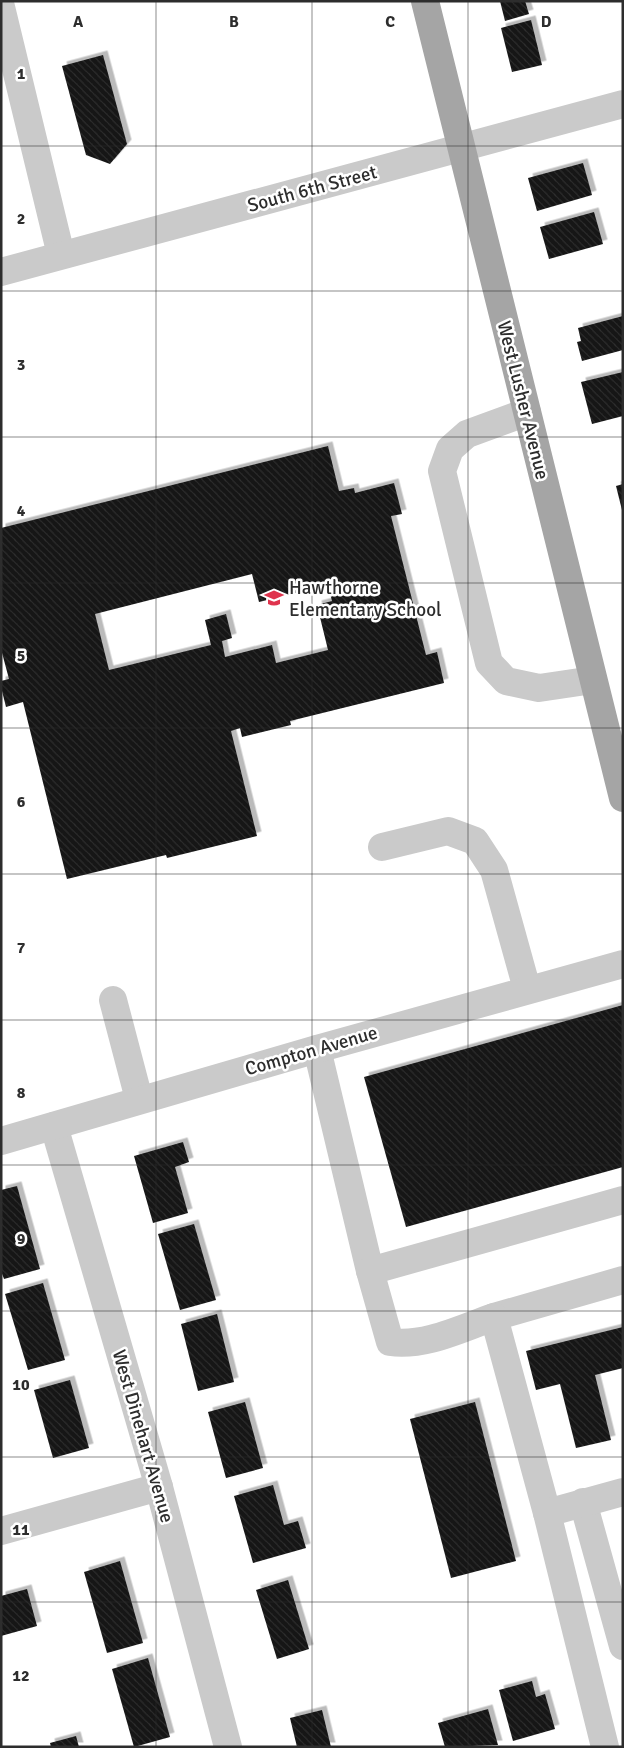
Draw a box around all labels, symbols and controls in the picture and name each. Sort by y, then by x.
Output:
text: A [73,12,84,32]
text: B [229,12,239,32]
text: C [385,12,395,32]
text: D [541,12,552,32]
text: 1 [17,64,26,84]
street label: South 6th Street [245,160,380,218]
text: 2 [17,209,25,229]
street label: West Lusher Avenue [492,318,554,482]
text: 3 [17,355,25,375]
text: 4 [17,501,26,521]
place label: Hawthorne Elementary School [289,576,442,622]
school or university icon: Hawthorne Elementary School [263,587,285,609]
text: 5 [17,646,25,666]
text: 6 [17,792,26,812]
text: 7 [17,938,26,958]
street label: Compton Avenue [242,1021,380,1081]
text: 8 [17,1083,26,1103]
text: 9 [17,1229,26,1249]
street label: West Dinehart Avenue [107,1347,179,1526]
text: 10 [12,1375,30,1395]
text: 11 [12,1520,30,1540]
text: 12 [12,1666,30,1686]

